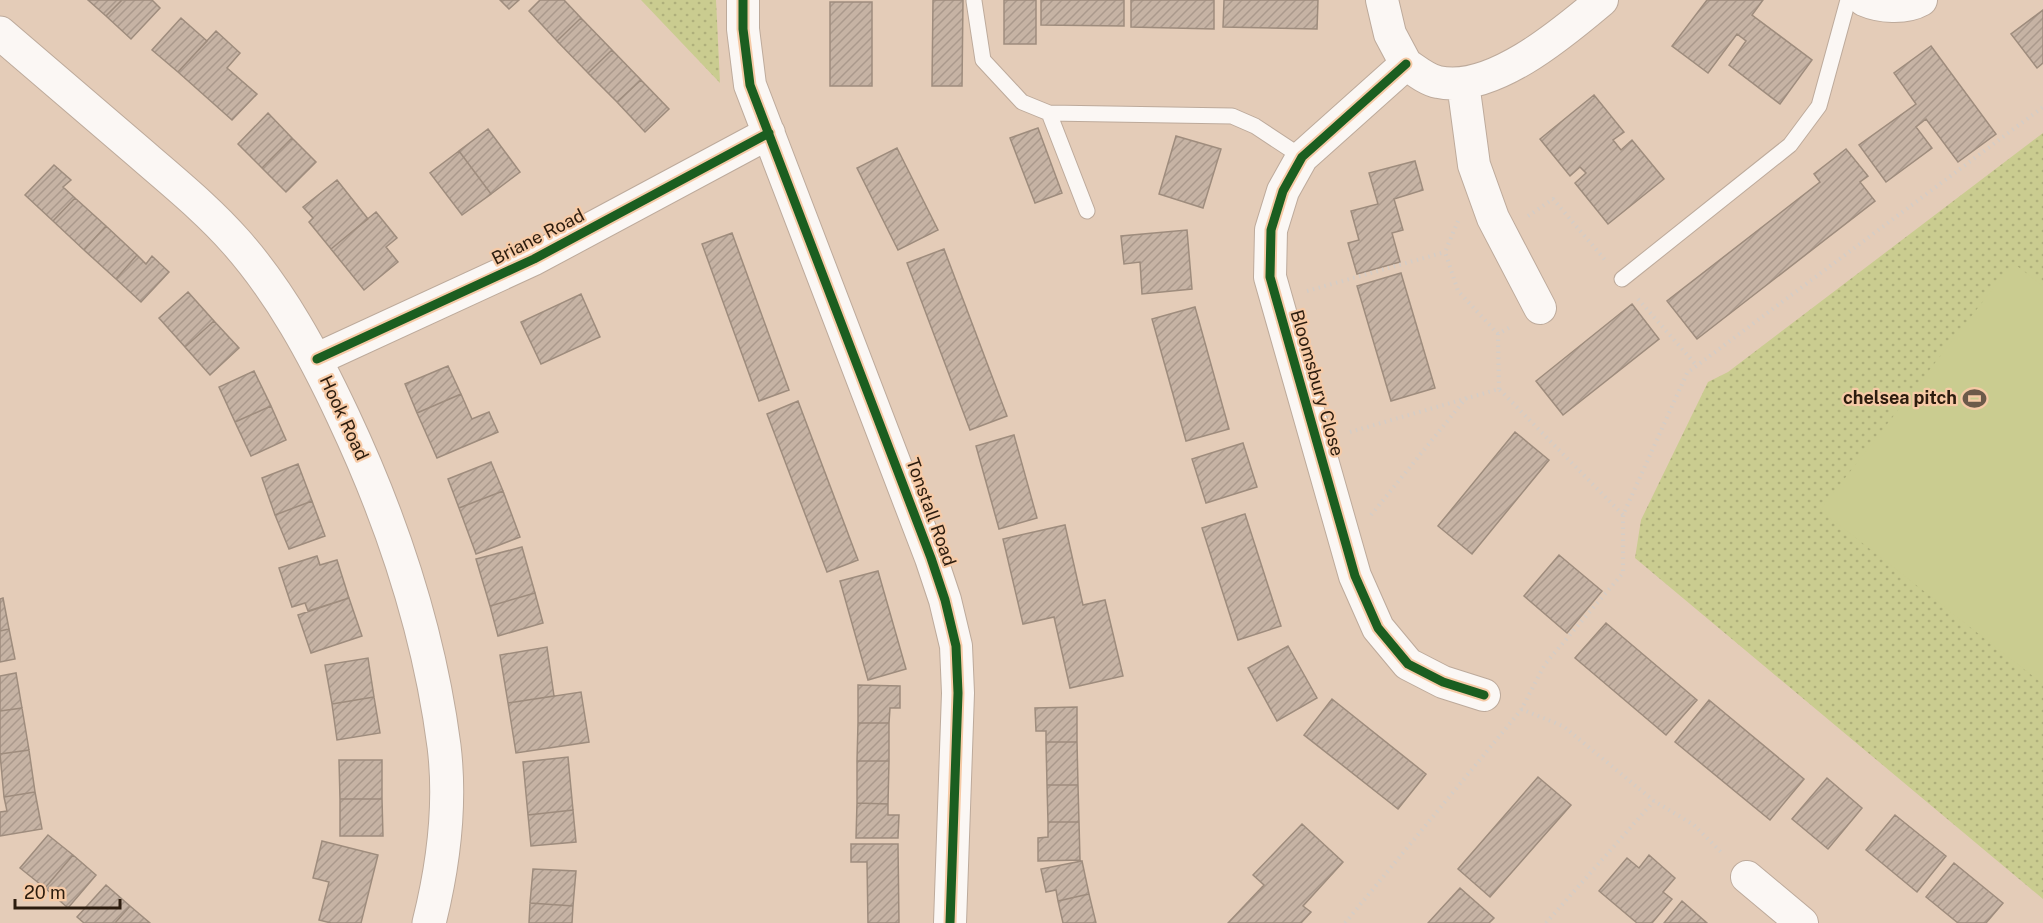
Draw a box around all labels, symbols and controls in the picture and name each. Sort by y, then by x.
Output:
street label: Briane Road [488,204,588,269]
street label: Bloomsbury Close [1287,307,1348,458]
street label: Hook Road [316,372,373,464]
sports icon: chelsea pitch [1962,385,1988,411]
place label: chelsea pitch [1843,387,1957,408]
street label: Tonstall Road [902,455,961,569]
scale bar [15,872,120,910]
text: 20 m [24,882,66,903]

